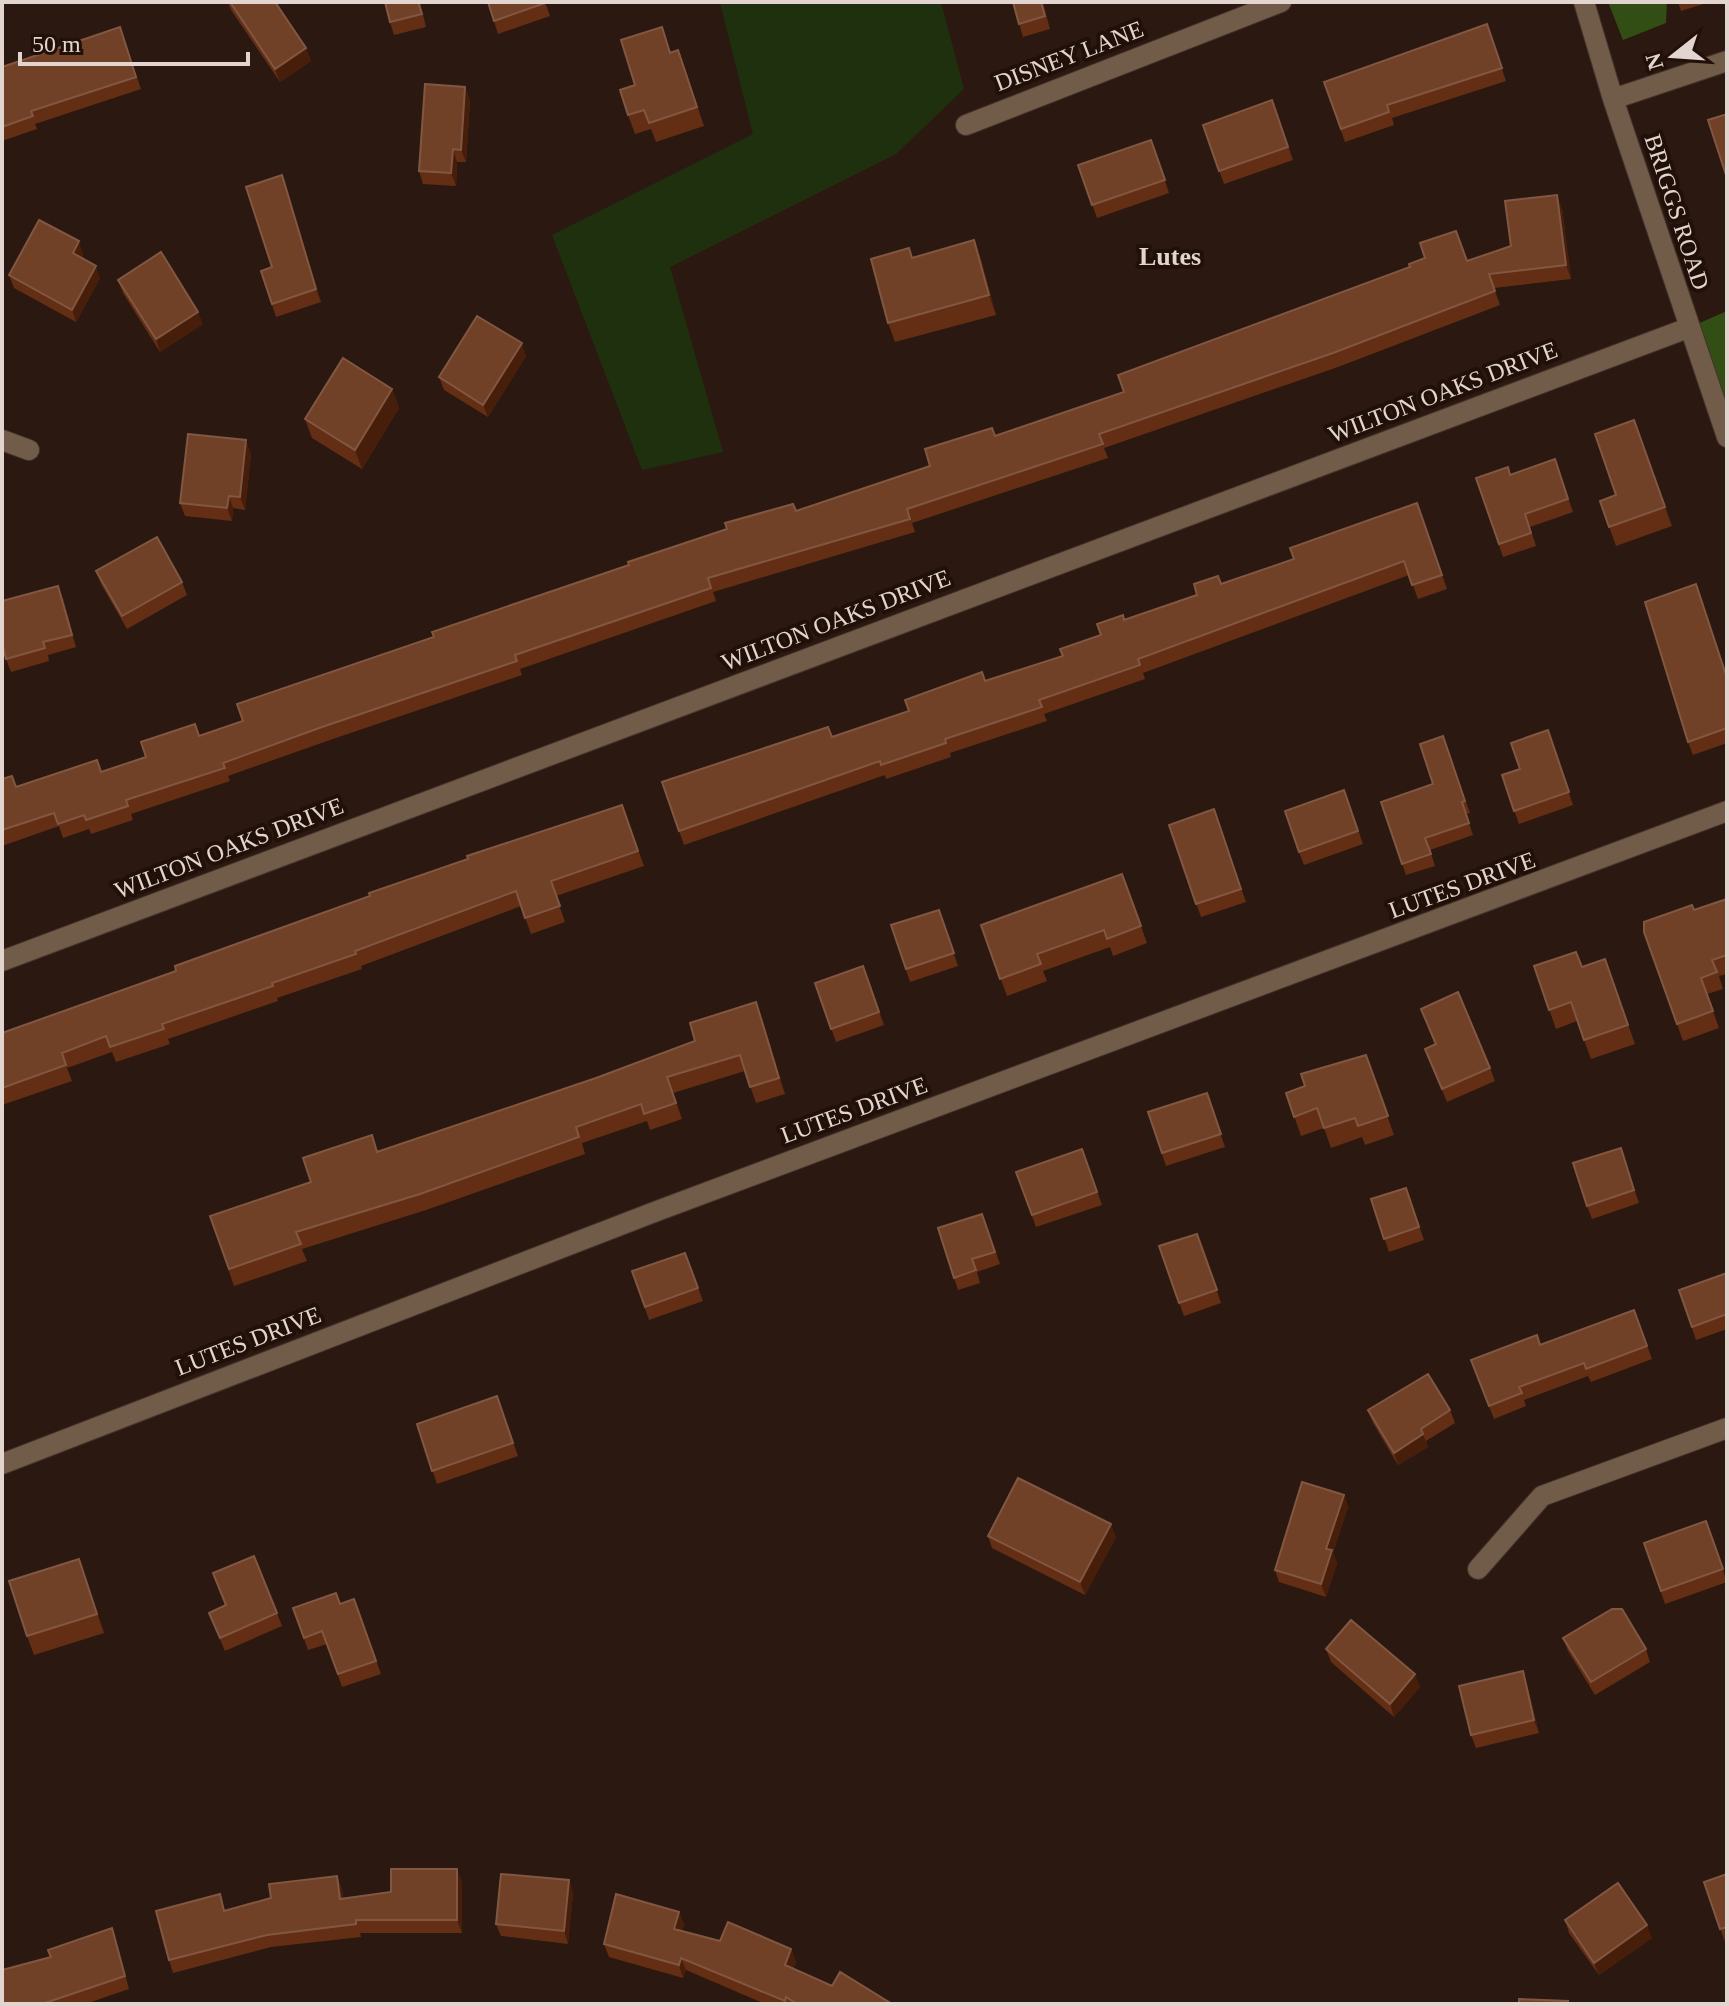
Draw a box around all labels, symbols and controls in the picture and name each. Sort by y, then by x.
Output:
scale bar [20,16,248,66]
street label: DISNEY LANE [991,16,1147,96]
north arrow [1633,16,1713,96]
text: 50 m [32,31,81,57]
text: N [1640,50,1669,73]
street label: BRIGGS ROAD [1640,131,1714,293]
district label: Lutes [1139,242,1201,271]
street label: WILTON OAKS DRIVE [1325,336,1561,448]
street label: WILTON OAKS DRIVE [718,564,954,676]
street label: WILTON OAKS DRIVE [111,792,347,904]
street label: LUTES DRIVE [1385,846,1539,924]
street label: LUTES DRIVE [777,1071,931,1149]
street label: LUTES DRIVE [171,1301,325,1381]

